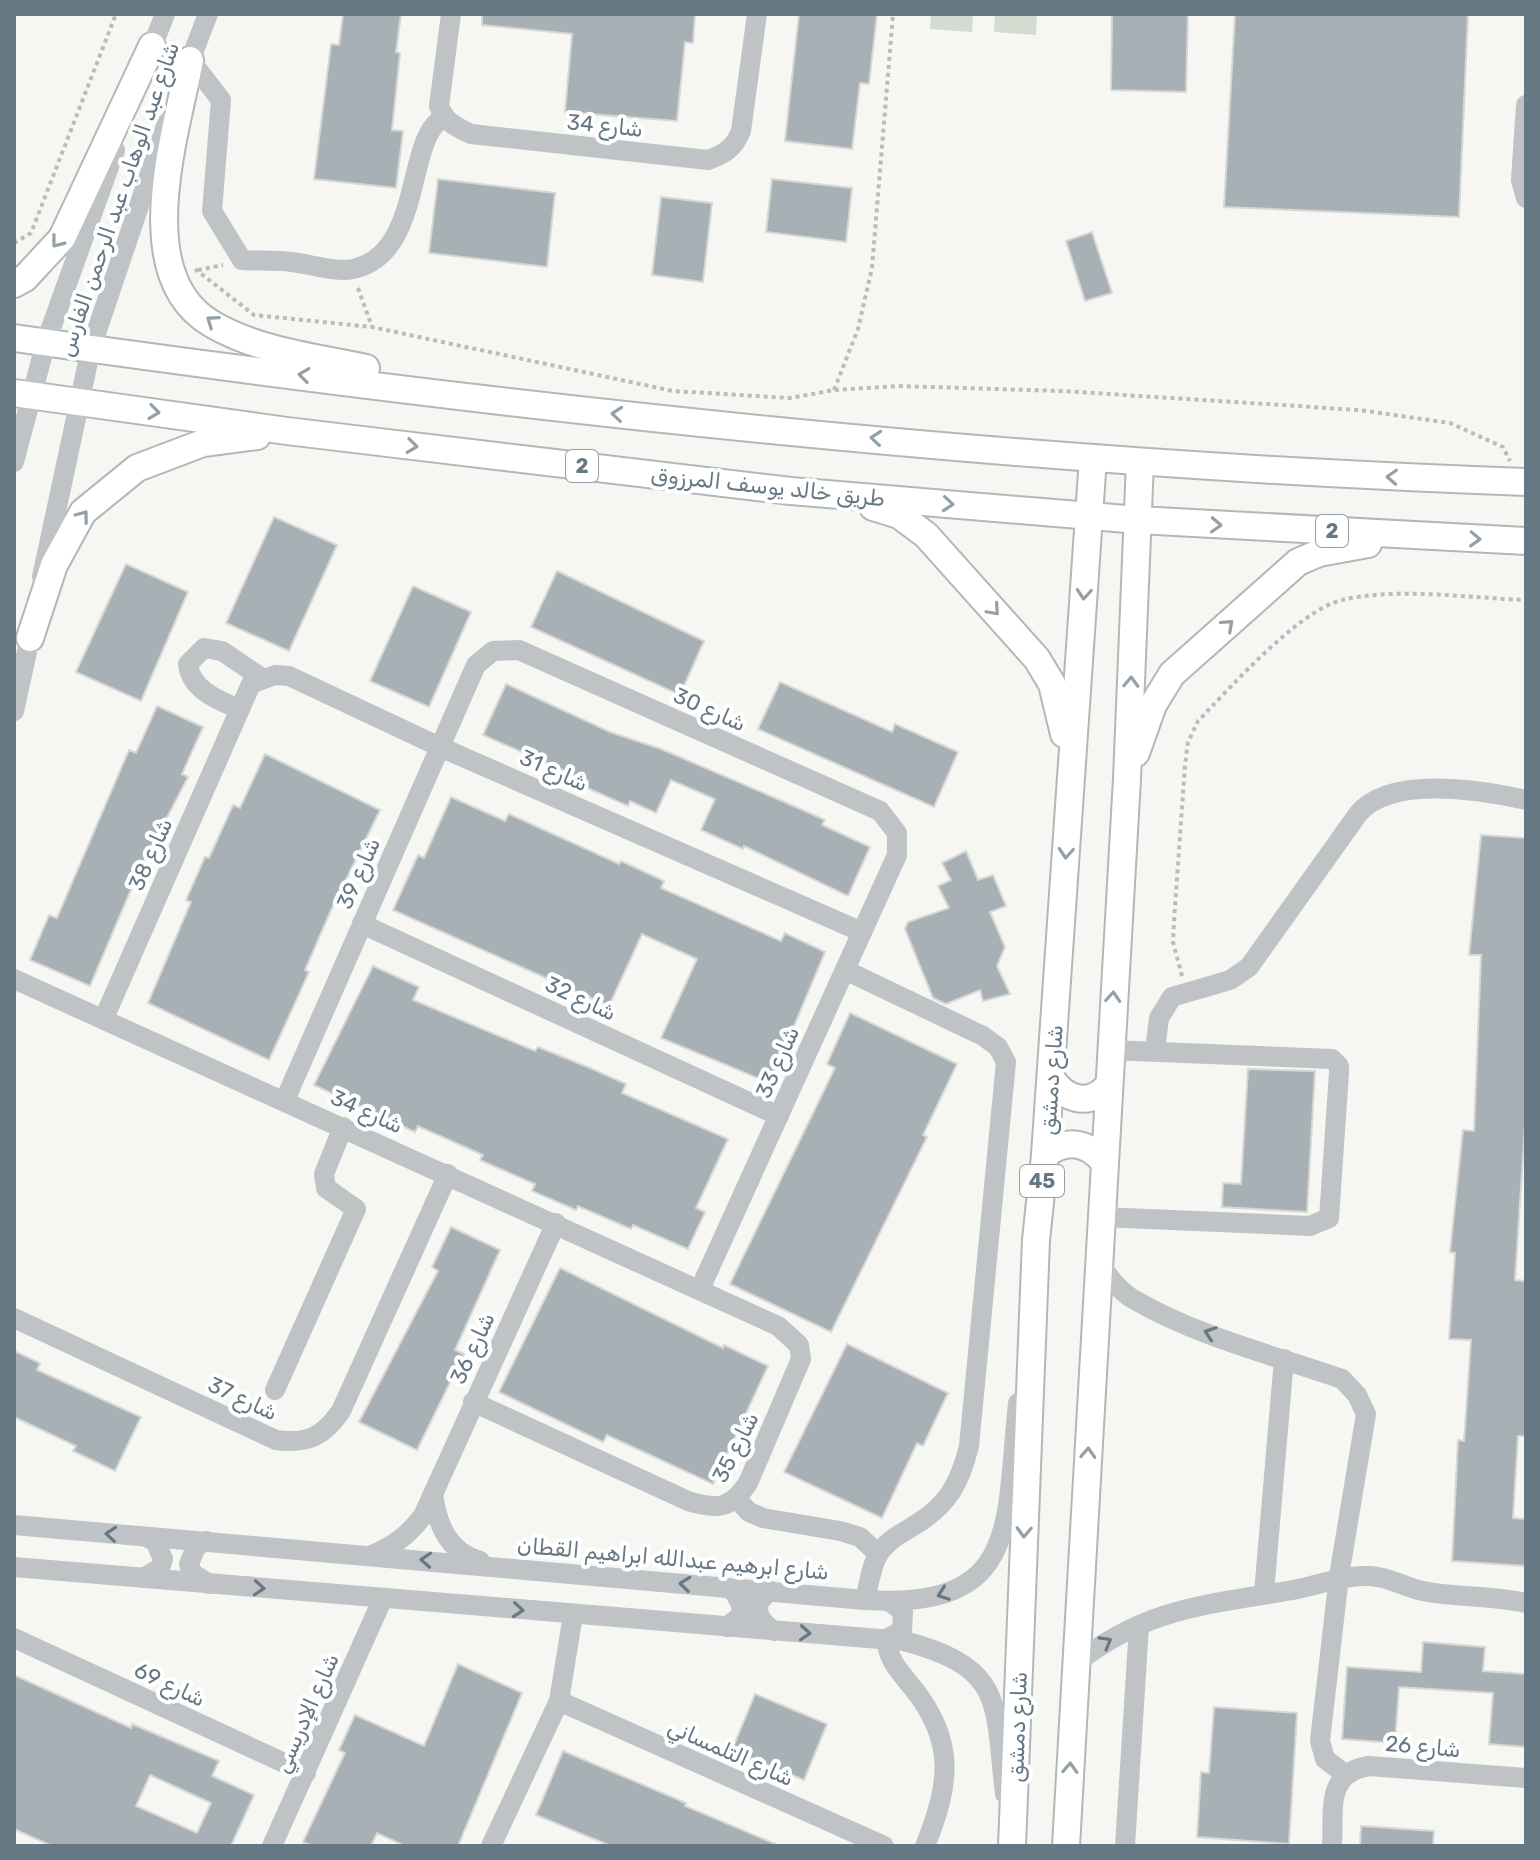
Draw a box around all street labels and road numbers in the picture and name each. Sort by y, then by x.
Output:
street label: شارع عبد الوهاب عبد الرحمن الفارس [52,38,187,361]
street label: شارع 34 [565,108,644,145]
road number: 2 [566,450,598,482]
street label: طريق خالد يوسف المرزوق [649,461,886,512]
road number: 2 [1316,515,1348,547]
street label: شارع 30 [669,682,750,739]
street label: شارع 31 [515,744,592,799]
street label: شارع 38 [123,814,180,895]
street label: شارع 39 [331,833,388,914]
street label: شارع 32 [540,970,621,1028]
street label: شارع 33 [750,1022,807,1103]
street label: شارع دمشق [1034,1024,1071,1136]
street label: شارع 34 [326,1084,407,1141]
road number: 45 [1020,1165,1064,1197]
street label: شارع 36 [444,1308,503,1389]
street label: شارع 37 [203,1371,282,1428]
street label: شارع 35 [706,1407,766,1488]
street label: شارع ابرهيم عبدالله ابراهيم القطان [516,1531,830,1588]
street label: شارع الإدريسي [268,1649,348,1778]
street label: شارع 69 [129,1656,210,1714]
street label: شارع دمشق [1002,1671,1035,1783]
street label: شارع التلمساني [662,1713,798,1795]
street label: شارع 26 [1384,1730,1462,1765]

